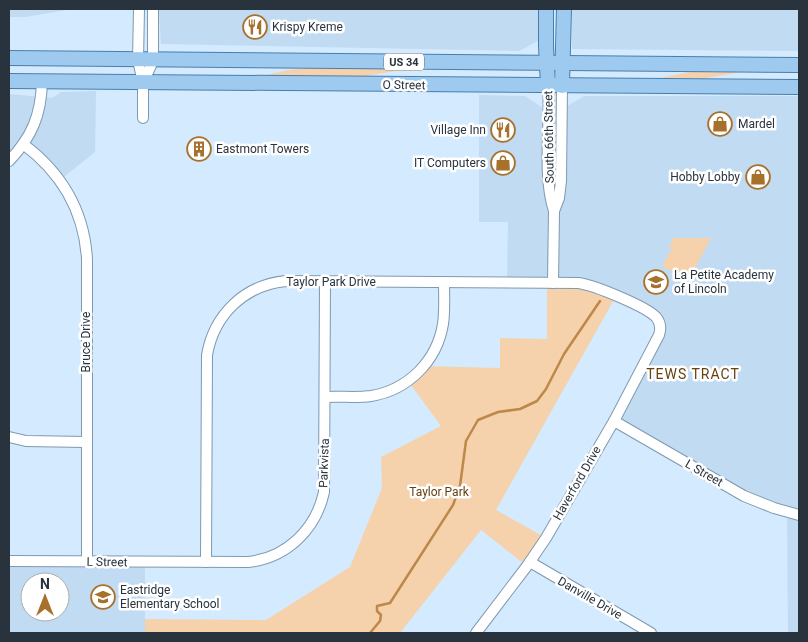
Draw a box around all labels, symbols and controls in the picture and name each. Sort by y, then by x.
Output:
restaurant icon: Krispy Kreme [242,14,268,40]
place label: Krispy Kreme [272,20,343,34]
road number: US 34 [384,54,424,70]
street label: O Street [382,78,426,92]
street label: South 66th Street [541,90,557,183]
shop icon: Mardel [707,111,733,137]
restaurant icon: Village Inn [490,117,516,143]
place label: Mardel [738,117,775,131]
place label: Village Inn [430,123,486,137]
building icon: Eastmont Towers [186,136,212,162]
place label: Eastmont Towers [216,142,309,156]
shop icon: IT Computers [490,150,516,176]
place label: IT Computers [414,156,486,170]
shop icon: Hobby Lobby [745,164,771,190]
place label: Hobby Lobby [670,170,740,184]
place label: La Petite Academy of Lincoln [674,268,774,296]
school or university icon: La Petite Academy of Lincoln [643,269,669,295]
street label: Taylor Park Drive [286,275,376,289]
street label: Bruce Drive [79,312,93,372]
district label: TEWS TRACT [646,366,740,382]
street label: Parkvista [316,438,332,488]
street label: Haverford Drive [550,444,604,522]
street label: L Street [683,457,725,489]
park label: Taylor Park [409,485,470,499]
street label: L Street [86,555,128,569]
north arrow [20,572,70,622]
street label: Danville Drive [555,574,625,622]
text: N [40,576,50,592]
place label: Eastridge Elementary School [120,583,220,611]
school or university icon: Eastridge Elementary School [90,584,116,610]

